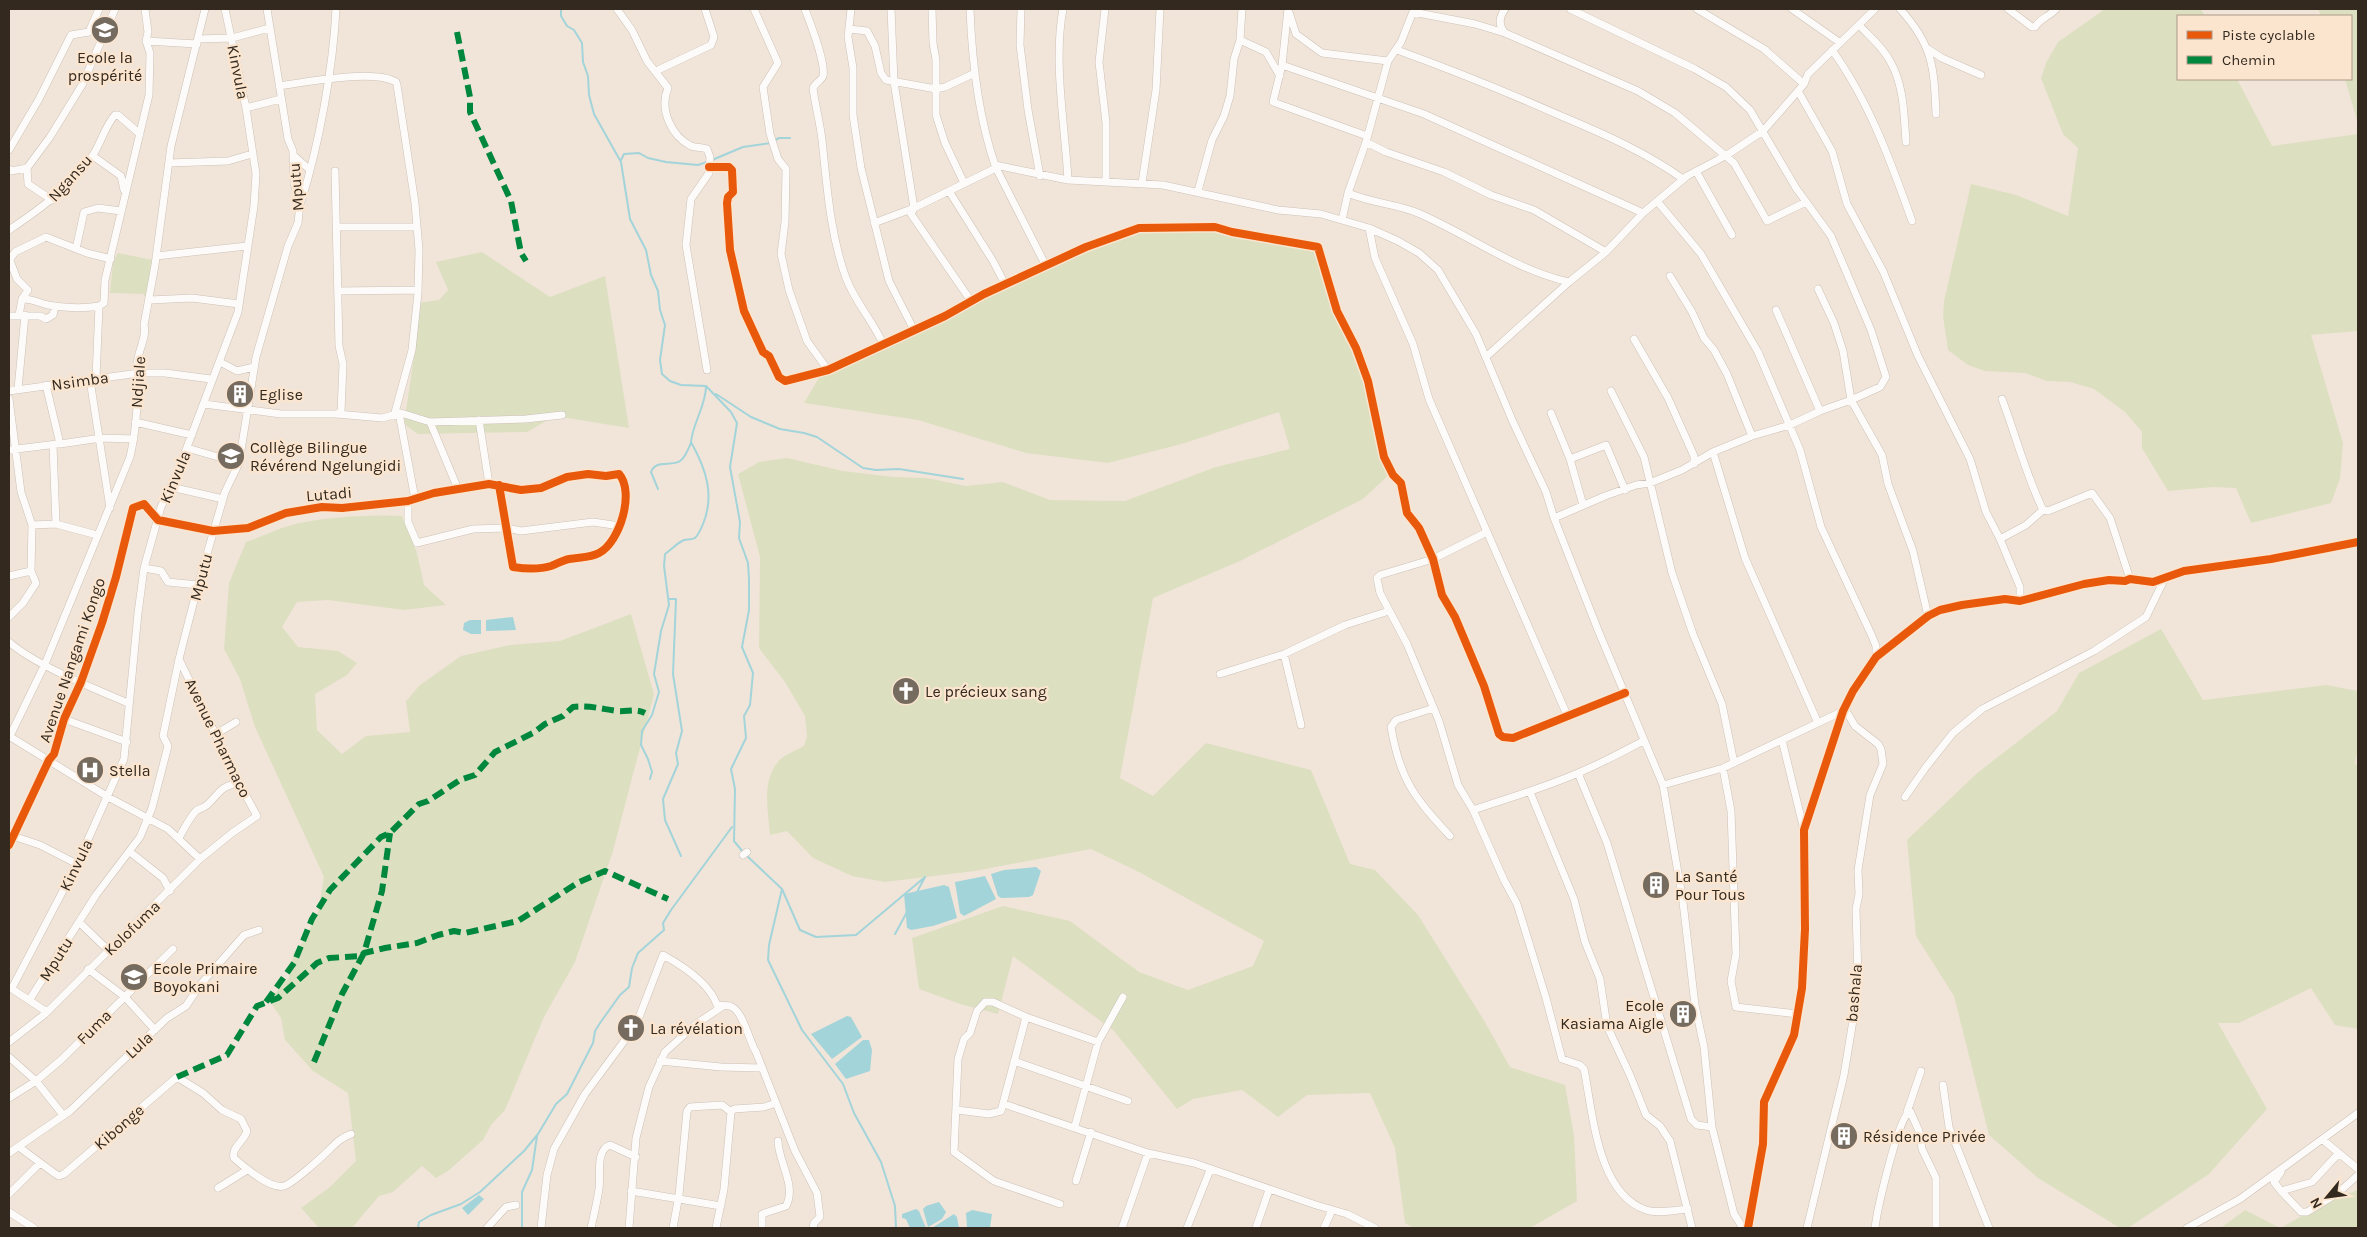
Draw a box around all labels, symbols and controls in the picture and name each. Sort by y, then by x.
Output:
school or university icon: Ecole la prospérité [90,15,120,45]
legend [2177,15,2352,80]
text: Piste cyclable [2222,26,2315,44]
street label: Kinvula [223,43,253,101]
place label: Ecole la prospérité [68,48,142,85]
text: Chemin [2222,51,2276,69]
street label: Ngansu [44,151,96,205]
street label: Mputu [284,162,308,212]
street label: Ndjiale [127,356,149,408]
street label: Nsimba [50,368,110,394]
building icon: Eglise [225,379,255,409]
place label: Eglise [259,385,303,404]
place label: Collège Bilingue Révérend Ngelungidi [250,438,401,475]
school or university icon: Collège Bilingue Révérend Ngelungidi [216,441,246,471]
street label: Kinvula [155,448,195,506]
street label: Lutadi [305,483,353,505]
street label: Mputu [186,551,216,603]
street label: Avenue Nangami Kongo [35,575,109,745]
street label: Avenue Pharmaco [181,675,255,801]
church icon: Le précieux sang [891,676,921,706]
place label: Le précieux sang [925,682,1047,701]
hospital icon: Stella [75,755,105,785]
place label: Stella [109,761,151,780]
street label: Kinvula [55,836,97,894]
place label: La Santé Pour Tous [1675,867,1745,904]
building icon: La Santé Pour Tous [1641,870,1671,900]
street label: Kolofuma [100,897,164,959]
street label: Mputu [35,933,77,985]
place label: Ecole Primaire Boyokani [153,959,257,996]
school or university icon: Ecole Primaire Boyokani [119,962,149,992]
street label: bashala [1842,963,1866,1023]
place label: Ecole Kasiama Aigle [1560,996,1664,1033]
building icon: Ecole Kasiama Aigle [1668,999,1698,1029]
street label: Fuma [73,1006,115,1048]
church icon: La révélation [616,1013,646,1043]
place label: La révélation [650,1019,743,1038]
street label: Lula [121,1028,157,1062]
street label: Kibonge [90,1100,148,1154]
building icon: Résidence Privée [1829,1121,1859,1151]
place label: Résidence Privée [1863,1127,1986,1146]
north arrow [2302,1172,2352,1222]
text: N [2306,1195,2326,1212]

